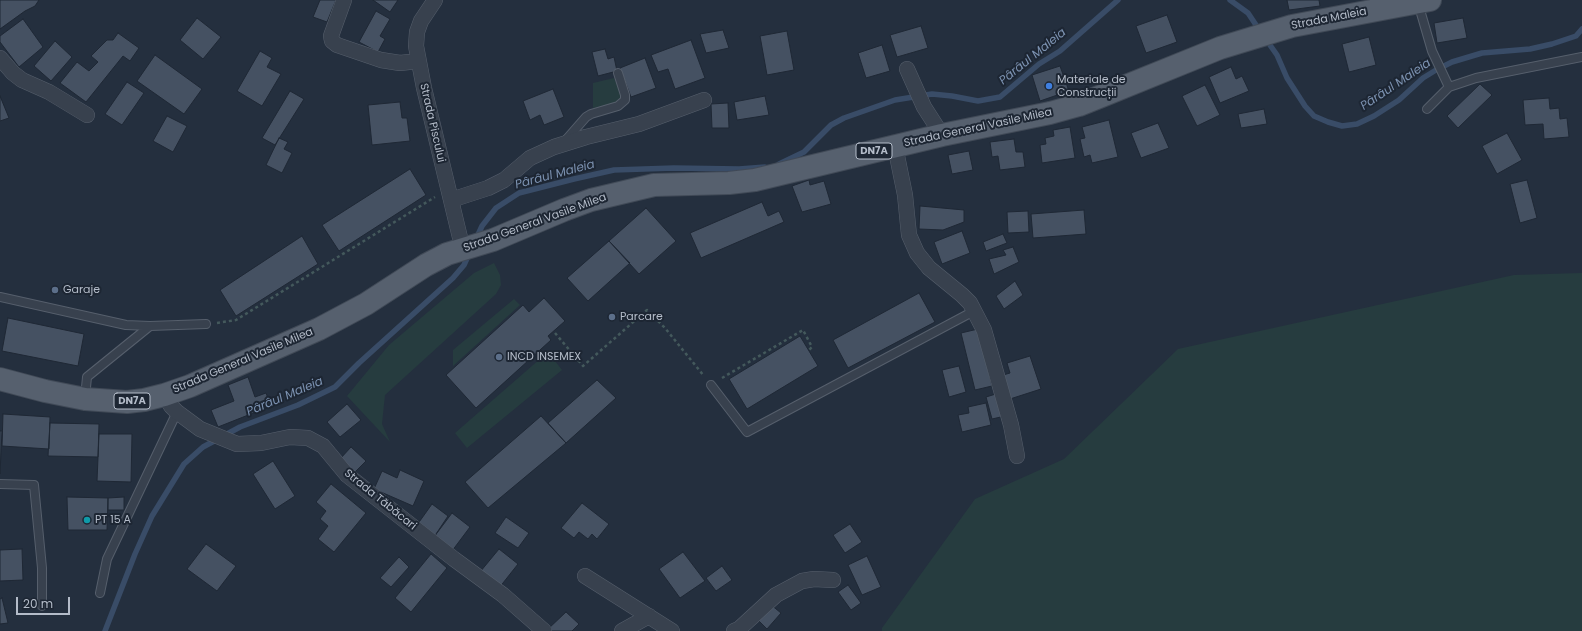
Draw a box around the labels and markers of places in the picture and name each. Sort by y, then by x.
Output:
place label: Materiale de Construcții [1057,73,1126,99]
marker: Materiale de Construcții [1044,81,1054,91]
place label: Garaje [63,283,100,297]
marker: Garaje [50,285,60,295]
place label: Parcare [620,310,663,324]
marker: Parcare [607,312,617,322]
place label: INCD INSEMEX [507,350,581,364]
marker: INCD INSEMEX [494,352,504,362]
place label: PT 15 A [95,513,131,527]
marker: PT 15 A [82,515,92,525]

